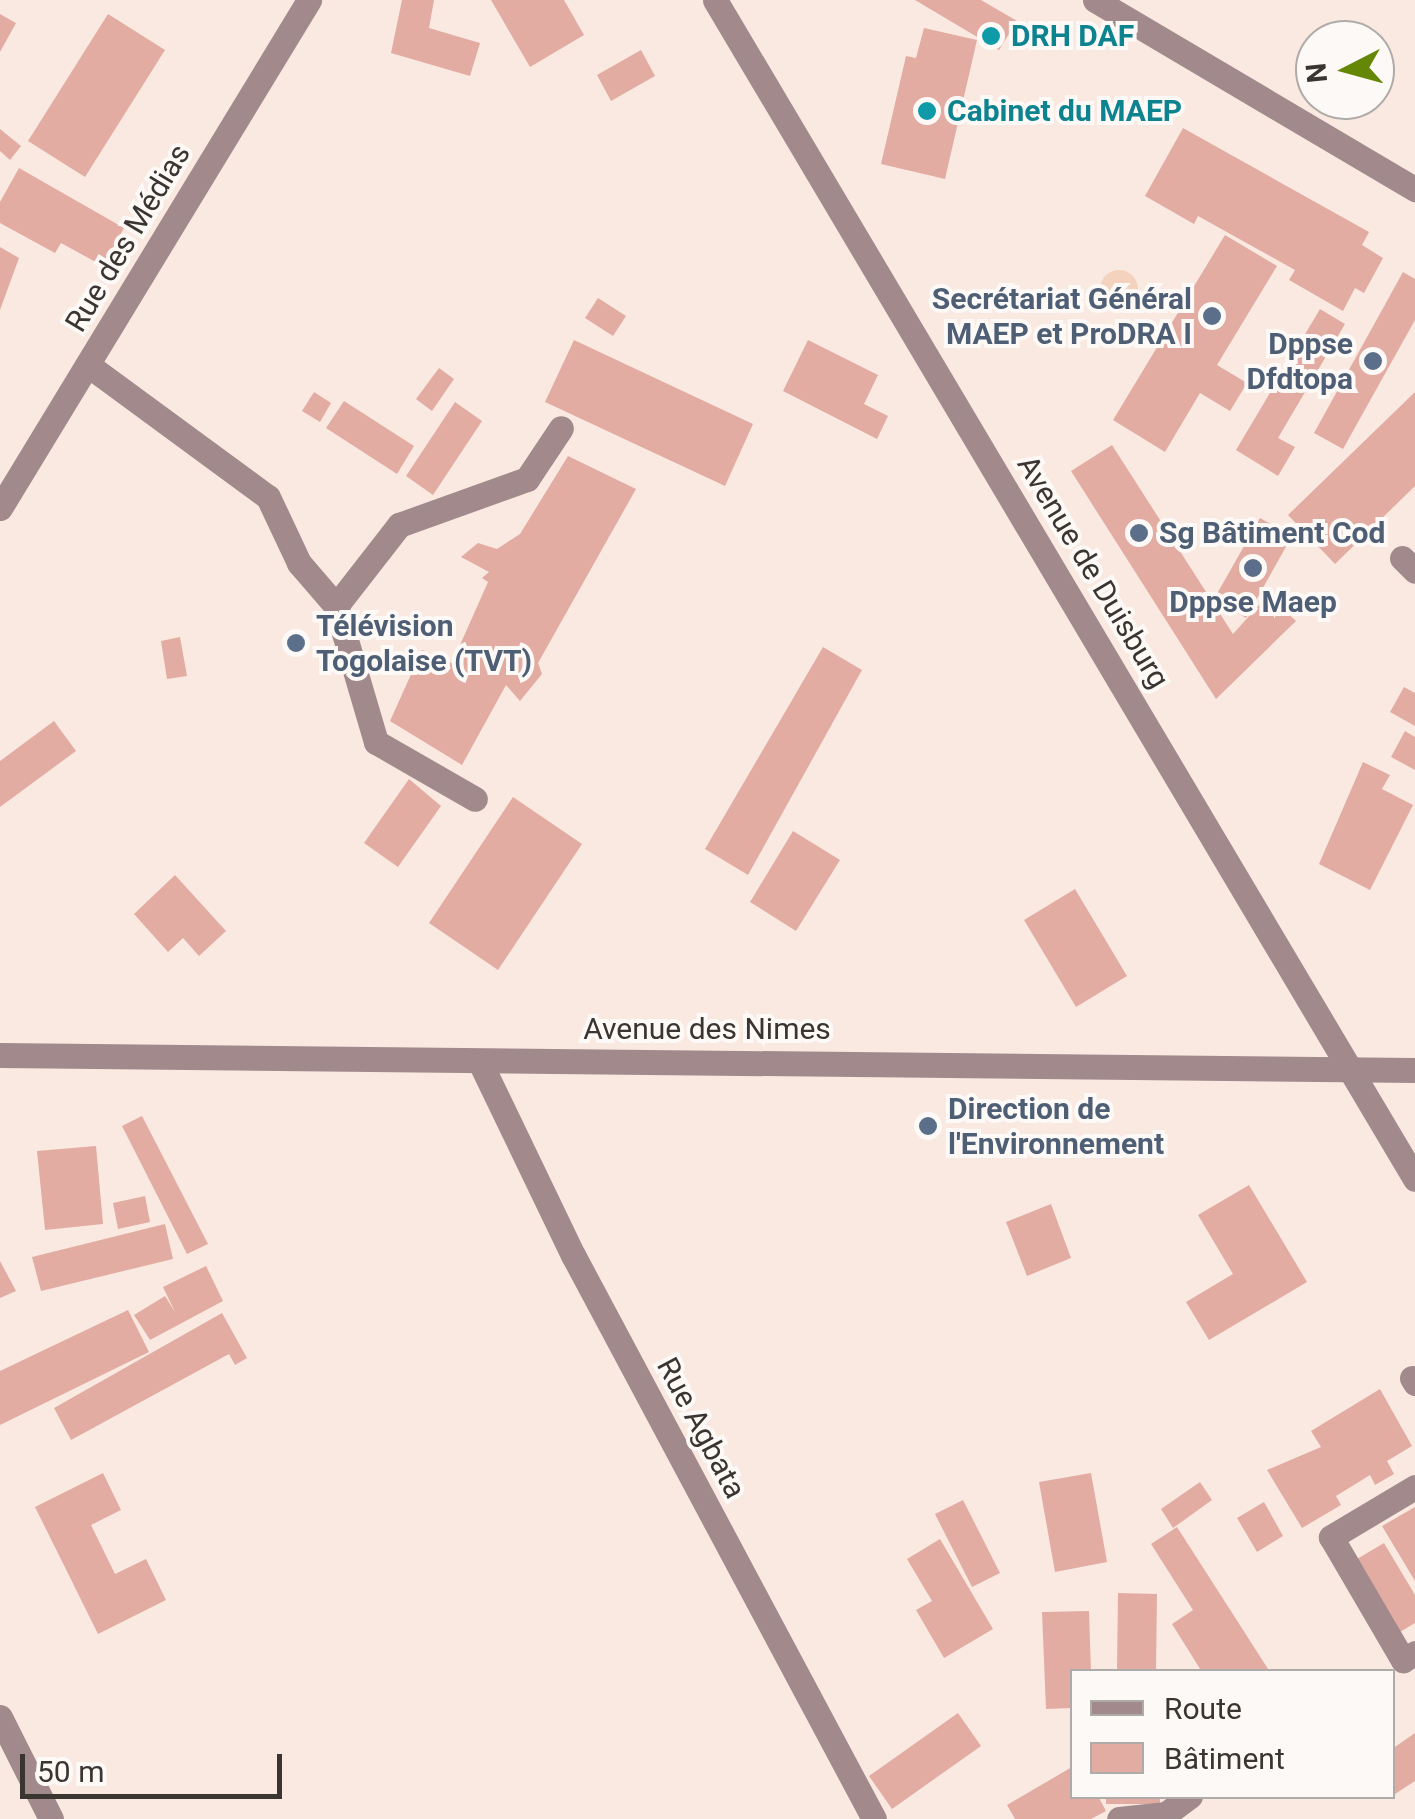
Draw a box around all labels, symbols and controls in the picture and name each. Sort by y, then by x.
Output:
place label: DRH DAF [1011,18,1134,54]
north arrow [1295,20,1395,120]
marker: DRH DAF [980,25,1002,47]
text: N [1299,61,1334,85]
place label: Cabinet du MAEP [947,93,1182,129]
marker: Cabinet du MAEP [916,100,938,122]
street label: Rue des Médias [58,138,198,338]
place label: Secrétariat Général MAEP et ProDRA I [932,281,1192,352]
marker: Secrétariat Général MAEP et ProDRA I [1201,305,1223,327]
place label: Dppse Dfdtopa [1247,326,1353,396]
marker: Dppse Dfdtopa [1362,350,1384,372]
street label: Avenue de Duisburg [1009,449,1177,695]
place label: Sg Bâtiment Cod [1159,515,1385,551]
marker: Sg Bâtiment Cod [1128,522,1150,544]
marker: Dppse Maep [1242,557,1264,579]
place label: Dppse Maep [1169,584,1337,620]
place label: Télévision Togolaise (TVT) [316,608,532,678]
marker: Télévision Togolaise (TVT) [285,632,307,654]
street label: Avenue des Nimes [583,1011,831,1047]
place label: Direction de l'Environnement [948,1091,1164,1162]
marker: Direction de l'Environnement [917,1115,939,1137]
street label: Rue Agbata [649,1352,753,1504]
legend [1070,1669,1395,1799]
text: Route [1164,1691,1242,1726]
scale bar [25,1734,288,1796]
text: Bâtiment [1164,1741,1285,1776]
text: 50 m [37,1754,104,1789]

